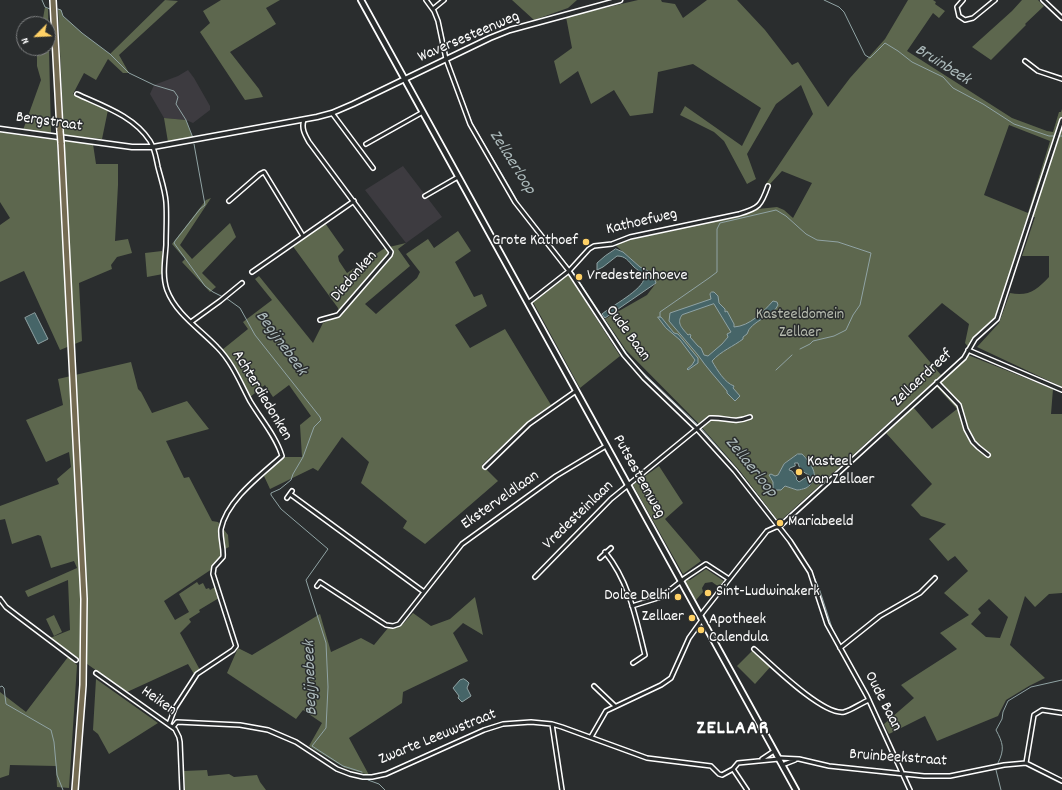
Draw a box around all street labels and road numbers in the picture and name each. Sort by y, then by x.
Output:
street label: Waversesteenweg [415,8,523,68]
street label: Bergstraat [14,109,84,137]
street label: Kathoefweg [605,206,679,240]
street label: Diedonken [328,248,382,306]
street label: Oude Baan [600,302,654,366]
street label: Zellaerdreef [889,346,957,412]
street label: Achterdiedonken [227,347,295,445]
street label: Putsesteenweg [607,432,669,522]
street label: Eksterveldlaan [458,467,544,535]
street label: Vredesteinlaan [539,477,619,555]
street label: Oude Baan [859,669,905,735]
street label: Heiken [136,683,180,721]
street label: Zwarte Leeuwstraat [377,706,499,770]
street label: Bruinbeekstraat [849,746,947,772]

